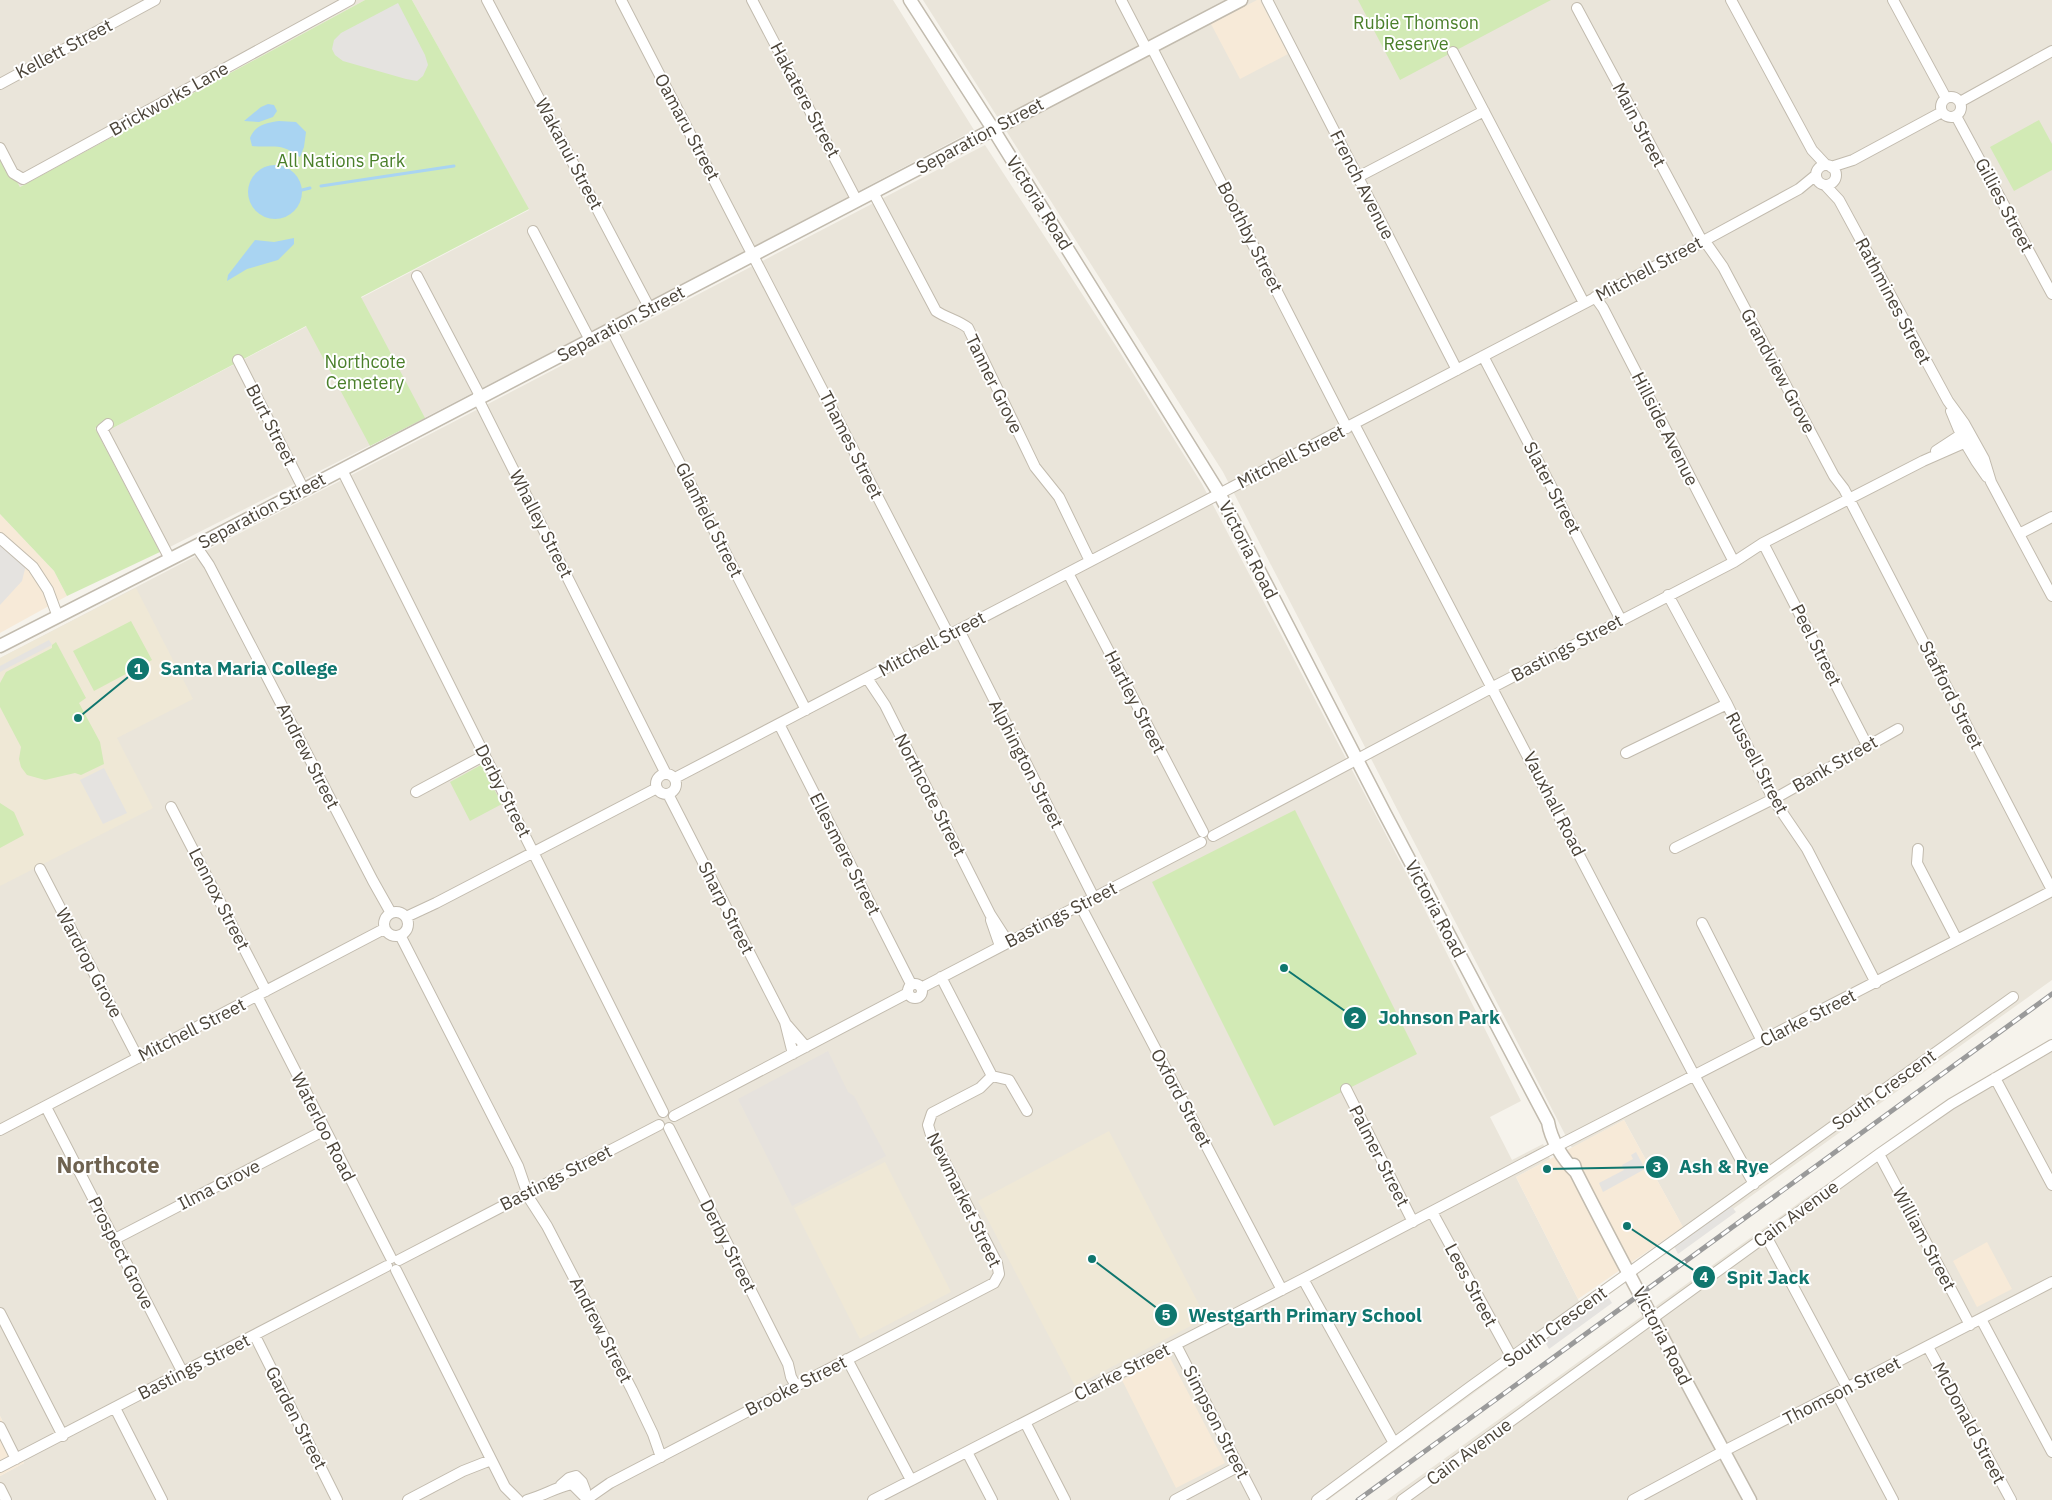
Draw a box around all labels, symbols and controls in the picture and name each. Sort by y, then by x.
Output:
park label: Rubie Thomson Reserve [1353,11,1479,55]
street label: Kellett Street [11,13,116,84]
street label: Hakatere Street [765,38,846,161]
street label: Brickworks Lane [105,56,233,141]
street label: Oamaru Street [650,69,725,184]
street label: Main Street [1608,78,1671,171]
street label: Separation Street [912,92,1048,179]
street label: Wakanui Street [530,94,608,213]
street label: French Avenue [1325,126,1400,244]
park label: All Nations Park [277,149,406,172]
street label: Victoria Road [1001,151,1078,254]
street label: Gillies Street [1970,154,2039,256]
street label: Boothby Street [1213,177,1288,296]
street label: Mitchell Street [1591,231,1706,306]
street label: Rathmines Street [1850,233,1937,368]
street label: Separation Street [553,280,689,367]
street label: Grandview Grove [1736,304,1821,437]
street label: Tanner Grove [961,330,1028,437]
park label: Northcote Cemetery [324,350,406,394]
street label: Hillside Avenue [1627,368,1704,490]
street label: Burt Street [241,380,302,469]
street label: Thames Street [814,387,889,503]
street label: Mitchell Street [1233,420,1349,494]
street label: Slater Street [1519,438,1586,538]
street label: Glanfield Street [671,458,748,581]
street label: Whalley Street [504,466,578,582]
street label: Separation Street [194,467,330,554]
street label: Victoria Road [1214,497,1283,603]
street label: Peel Street [1786,600,1847,690]
street label: Mitchell Street [874,606,989,681]
street label: Bastings Street [1507,609,1626,687]
street label: Stafford Street [1914,637,1989,753]
street label: Hartley Street [1100,646,1171,757]
callout: Santa Maria College [125,652,348,686]
text: Santa Maria College [160,656,338,680]
text: 1 [133,659,143,678]
street label: Alphington Street [984,696,1069,832]
street label: Andrew Street [272,699,345,813]
street label: Russell Street [1721,708,1794,818]
street label: Northcote Street [890,729,971,860]
street label: Bank Street [1788,730,1882,797]
street label: Derby Street [470,740,537,841]
street label: Vauxhall Road [1518,748,1591,860]
street label: Ellesmere Street [805,789,886,919]
street label: Lennox Street [184,844,255,954]
street label: Victoria Road [1400,856,1471,961]
street label: Sharp Street [693,858,760,958]
street label: Bastings Street [1001,876,1121,953]
street label: Wardrop Grove [51,904,128,1022]
street label: Clarke Street [1756,983,1860,1052]
street label: Mitchell Street [134,993,250,1067]
callout: Johnson Park [1343,1001,1510,1035]
text: Johnson Park [1378,1005,1500,1029]
text: 2 [1350,1008,1360,1027]
street label: South Crescent [1827,1044,1940,1135]
street label: Oxford Street [1146,1045,1217,1151]
street label: Waterloo Road [286,1069,361,1185]
street label: Palmer Street [1344,1101,1415,1210]
street label: Newmarket Street [922,1129,1007,1271]
street label: Bastings Street [496,1139,616,1216]
district label: Northcote [56,1150,160,1179]
callout: Ash & Rye [1644,1150,1779,1184]
street label: Ilma Grove [174,1154,264,1215]
text: Ash & Rye [1679,1154,1769,1178]
text: 3 [1652,1157,1662,1176]
street label: Cain Avenue [1749,1175,1843,1252]
street label: William Street [1888,1183,1961,1294]
street label: Prospect Grove [83,1192,160,1313]
street label: Derby Street [695,1195,762,1296]
street label: Lees Street [1440,1239,1503,1330]
callout: Spit Jack [1692,1260,1820,1294]
text: Spit Jack [1727,1265,1809,1289]
text: 4 [1699,1267,1709,1286]
street label: Andrew Street [565,1273,638,1387]
street label: South Crescent [1498,1281,1611,1372]
street label: Victoria Road [1628,1283,1697,1389]
callout: Westgarth Primary School [1153,1298,1432,1332]
text: Westgarth Primary School [1188,1303,1422,1327]
text: 5 [1161,1305,1171,1324]
street label: Bastings Street [134,1328,254,1405]
street label: Clarke Street [1070,1337,1174,1406]
street label: Brooke Street [741,1350,851,1421]
street label: Thomson Street [1779,1351,1904,1430]
street label: McDonald Street [1928,1358,2011,1488]
street label: Simpson Street [1178,1361,1255,1482]
street label: Garden Street [261,1362,332,1473]
street label: Cain Avenue [1422,1413,1516,1490]

